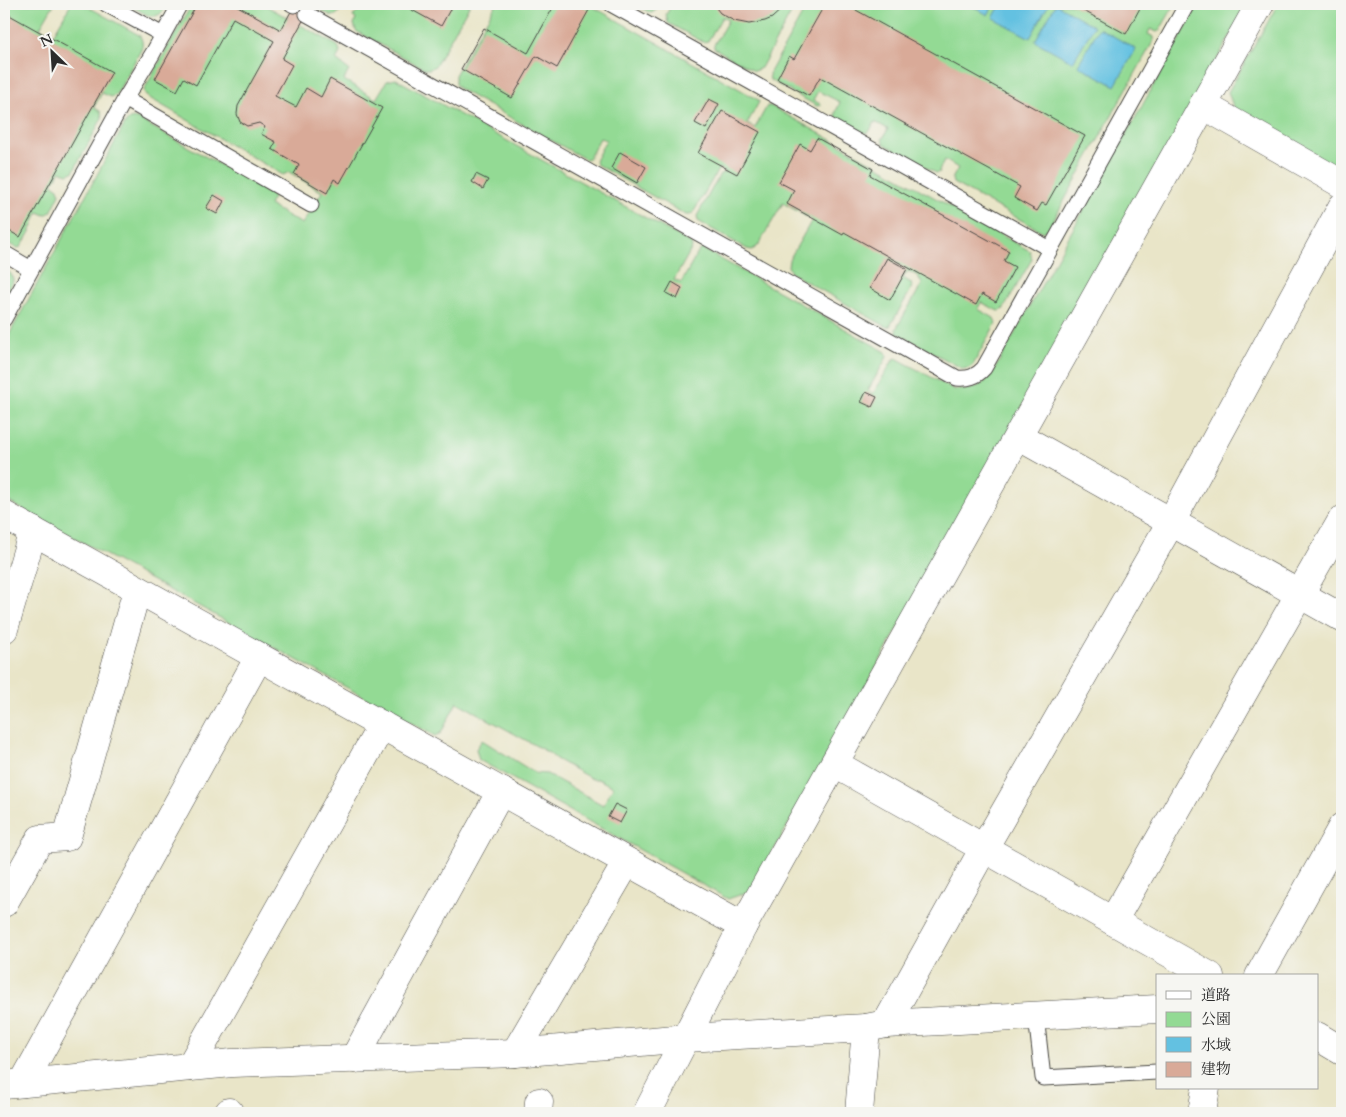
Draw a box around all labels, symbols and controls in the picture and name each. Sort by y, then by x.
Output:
north arrow [28,28,78,78]
text: N [37,29,56,52]
legend [1156,974,1318,1090]
text: 道路 [1201,985,1231,1005]
text: 公園 [1201,1009,1231,1029]
text: 水域 [1201,1035,1231,1055]
text: 建物 [1201,1059,1231,1079]

